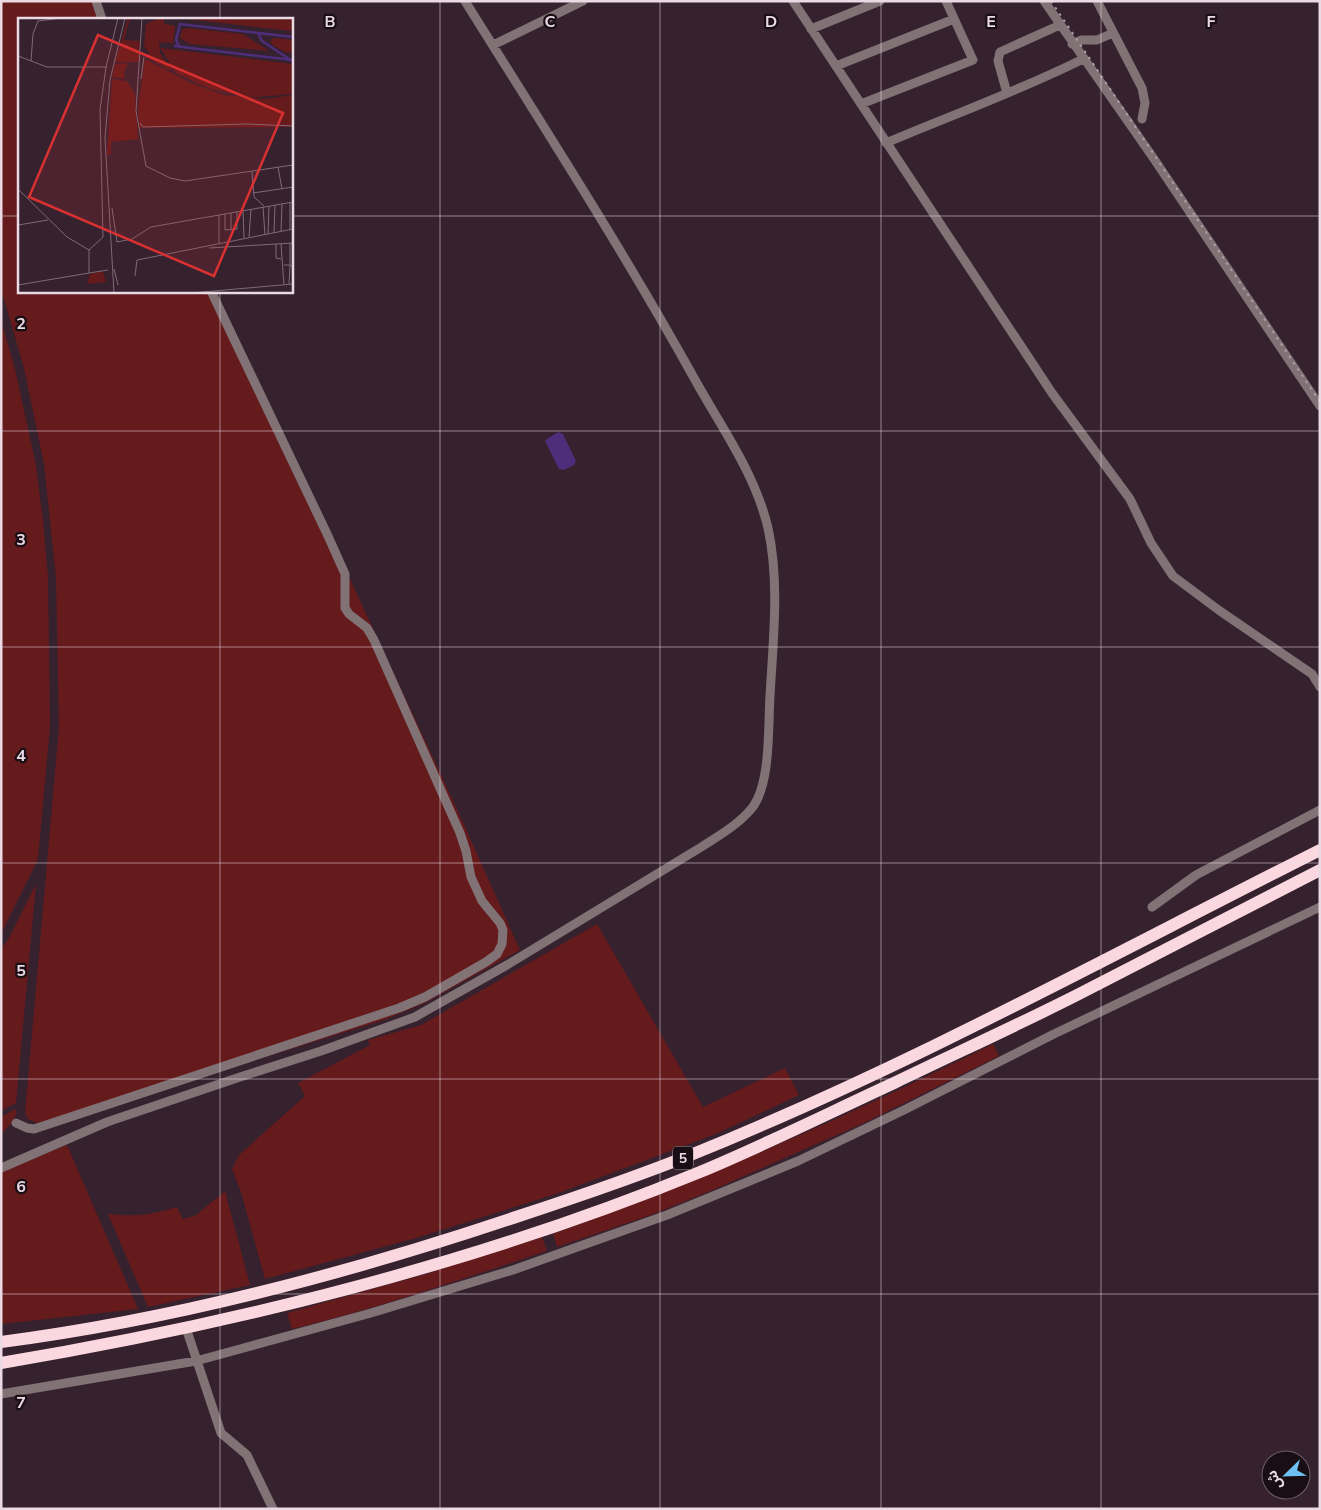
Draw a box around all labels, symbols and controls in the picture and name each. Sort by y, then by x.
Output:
text: B [324,11,336,33]
text: C [545,11,556,33]
text: D [765,11,777,33]
text: E [986,11,996,33]
text: F [1207,11,1216,33]
inset map [18,18,292,292]
text: 2 [16,313,26,335]
text: 3 [16,529,26,551]
text: 4 [16,745,26,767]
text: 5 [16,960,26,982]
road number: 5 [673,1146,693,1170]
text: 6 [16,1176,26,1198]
text: 7 [16,1392,26,1414]
north arrow [1261,1450,1311,1500]
text: ش [1262,1467,1287,1492]

